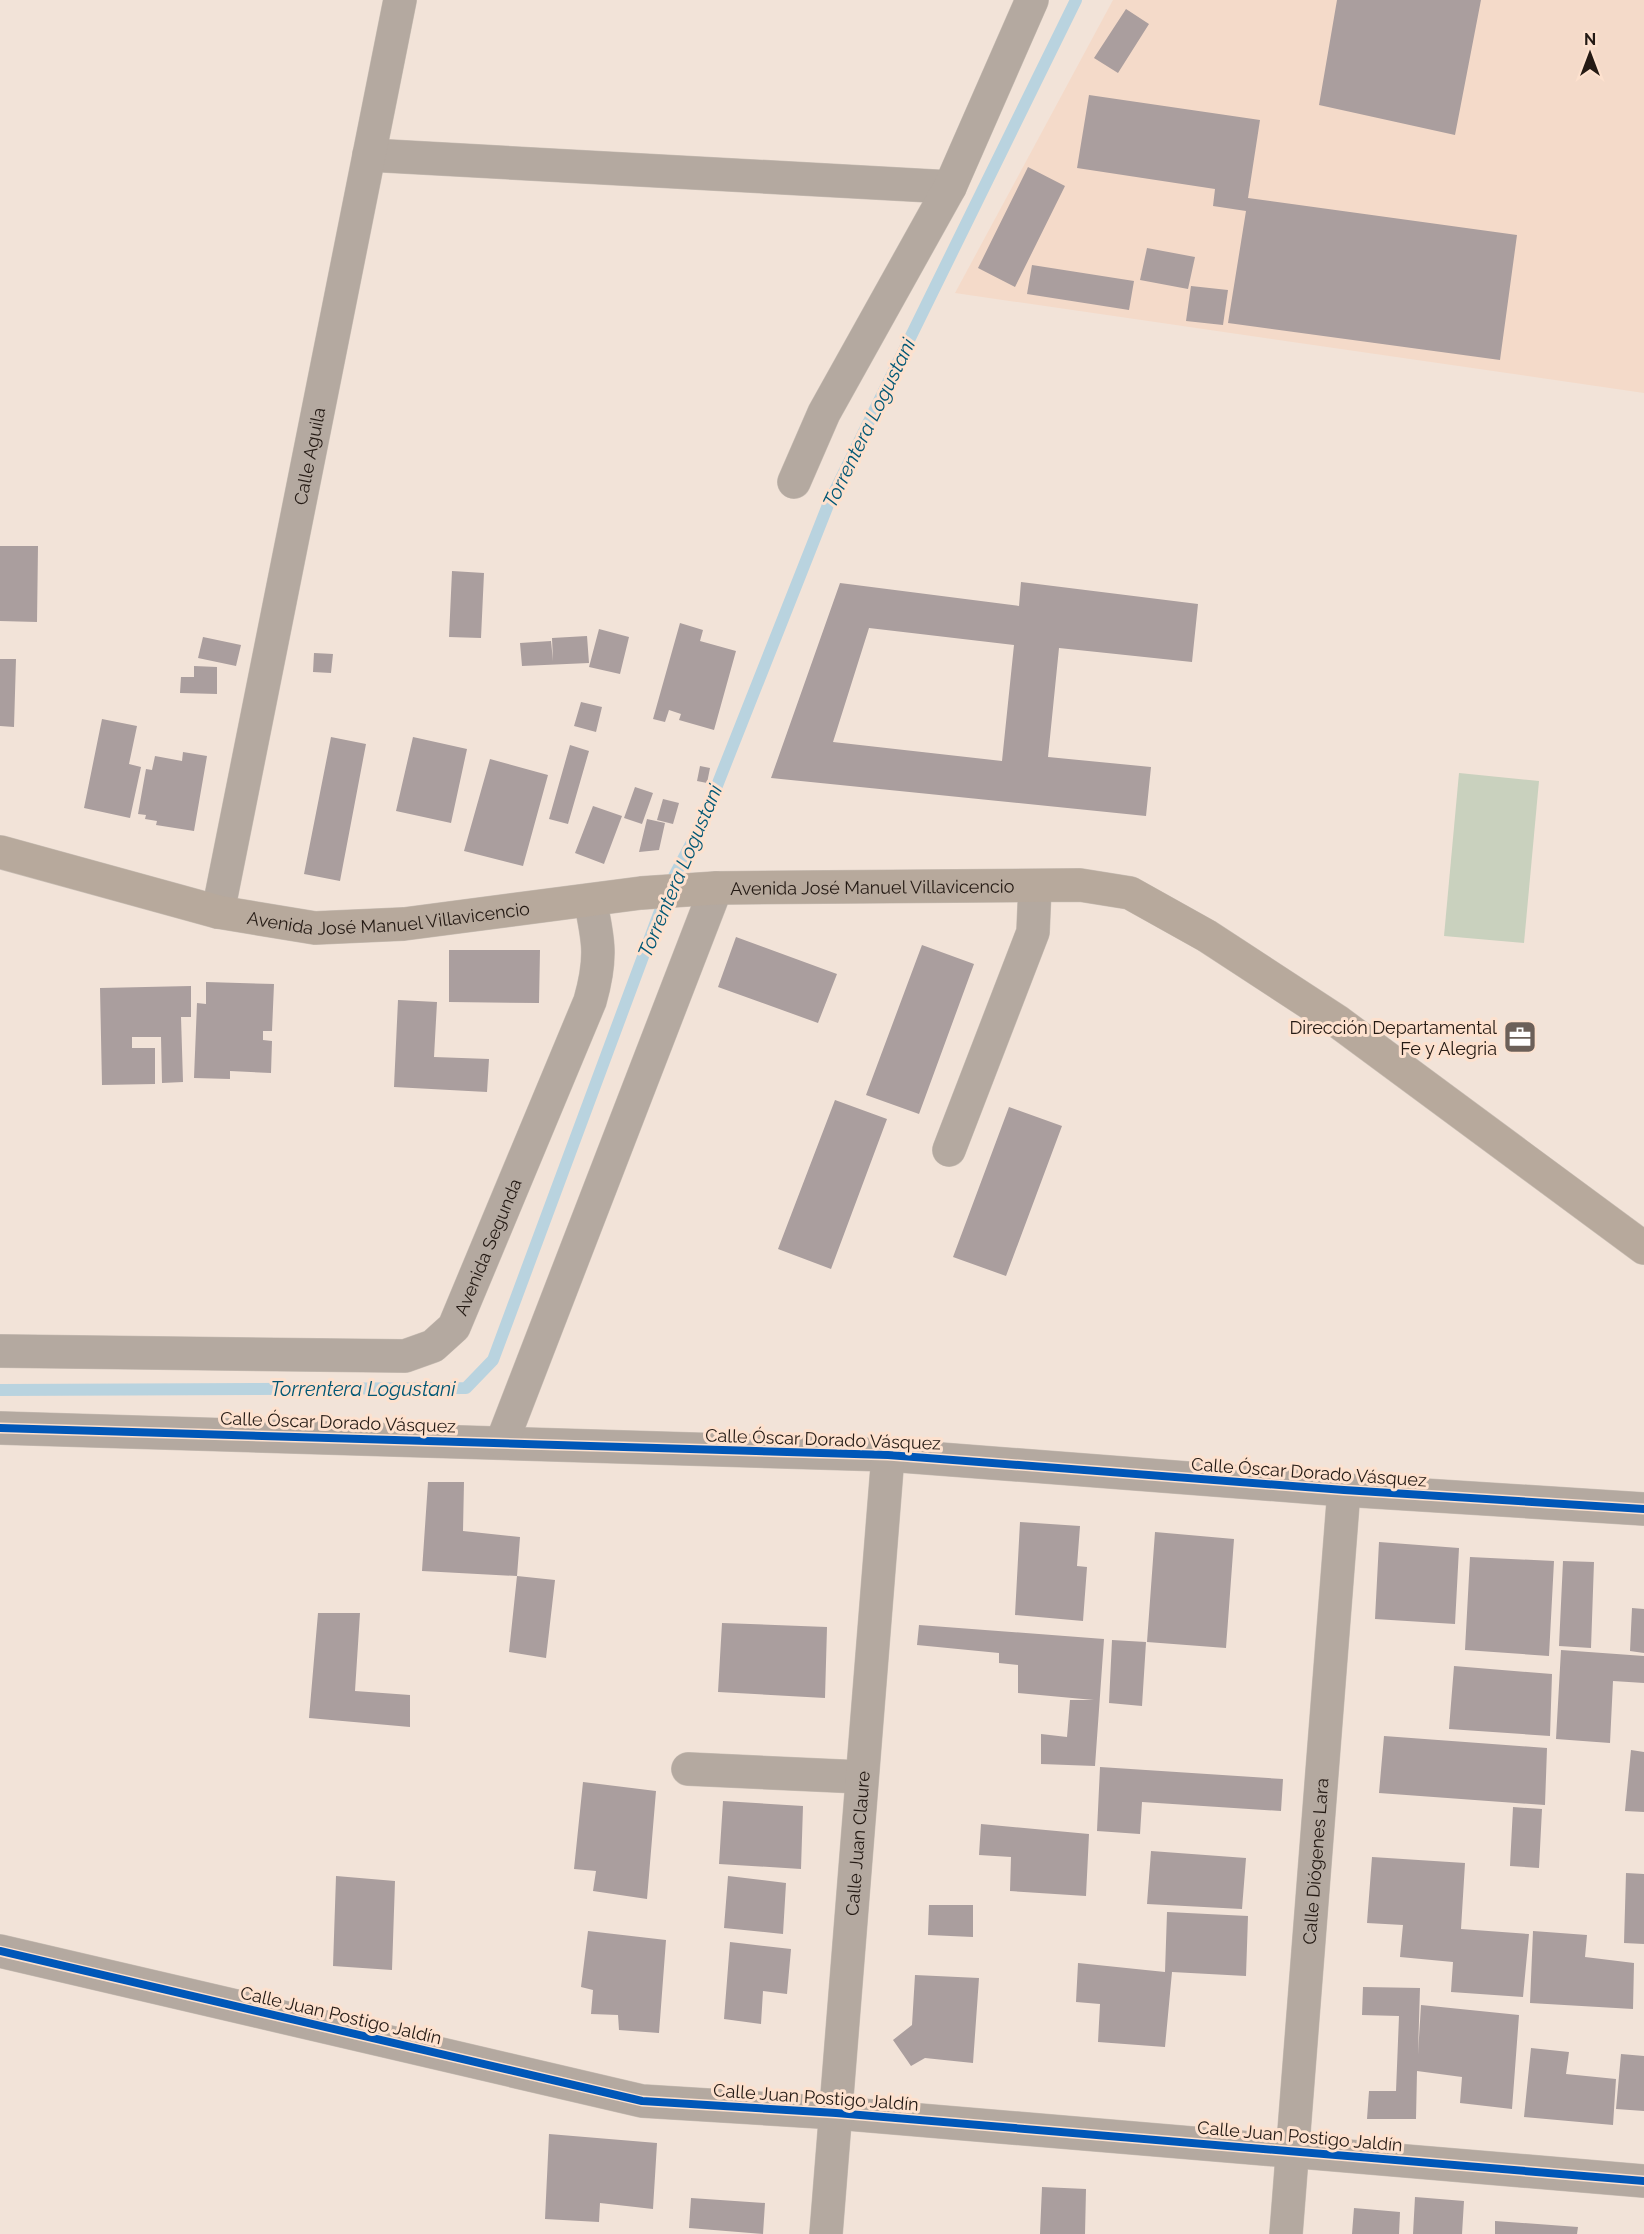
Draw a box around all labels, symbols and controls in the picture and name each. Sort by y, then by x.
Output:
north arrow [1560,24,1620,84]
text: N [1584,30,1596,49]
water label: Torrentera Logustani [818,334,921,511]
street label: Calle Aguila [289,405,329,507]
water label: Torrentera Logustani [633,780,727,961]
street label: Avenida José Manuel Villavicencio [730,875,1015,898]
street label: Avenida José Manuel Villavicencio [246,897,531,939]
place label: Dirección Departamental Fe y Alegria [1289,1017,1497,1059]
office icon: Dirección Departamental Fe y Alegria [1502,1019,1538,1055]
street label: Avenida Segunda [450,1175,525,1318]
water label: Torrentera Logustani [270,1377,456,1401]
street label: Calle Óscar Dorado Vásquez [220,1406,456,1437]
street label: Calle Óscar Dorado Vásquez [705,1423,941,1454]
street label: Calle Óscar Dorado Vásquez [1191,1452,1428,1491]
street label: Calle Juan Claure [841,1770,873,1916]
street label: Calle Diógenes Lara [1298,1777,1332,1945]
street label: Calle Juan Postigo Jaldín [238,1982,444,2048]
street label: Calle Juan Postigo Jaldín [713,2079,919,2115]
street label: Calle Juan Postigo Jaldín [1197,2117,1403,2155]

